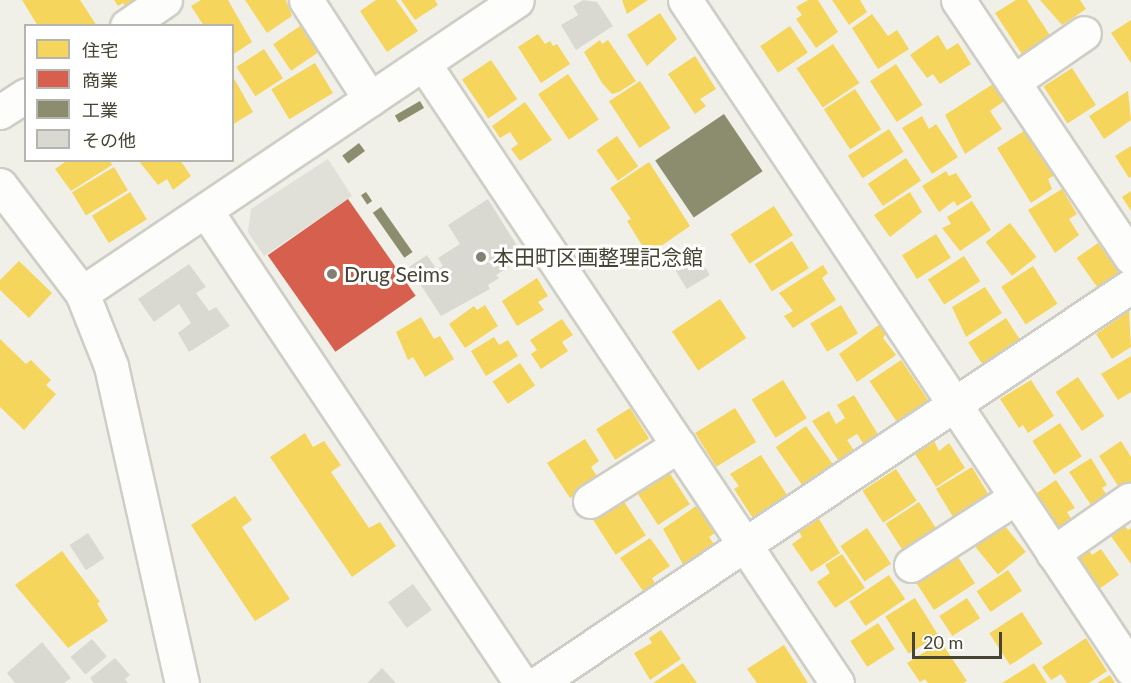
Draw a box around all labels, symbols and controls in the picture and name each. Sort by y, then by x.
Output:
legend [24,24,234,162]
text: 住宅 [82,39,118,61]
text: 商業 [82,69,118,91]
text: 工業 [82,99,118,121]
text: その他 [82,129,136,151]
place label: 本田町区画整理記念館 [493,244,703,270]
marker: 本田町区画整理記念館 [474,250,488,264]
place label: Drug Seims [344,261,449,287]
marker: Drug Seims [325,267,339,281]
scale bar [915,620,1005,658]
text: 20 m [923,631,963,653]

